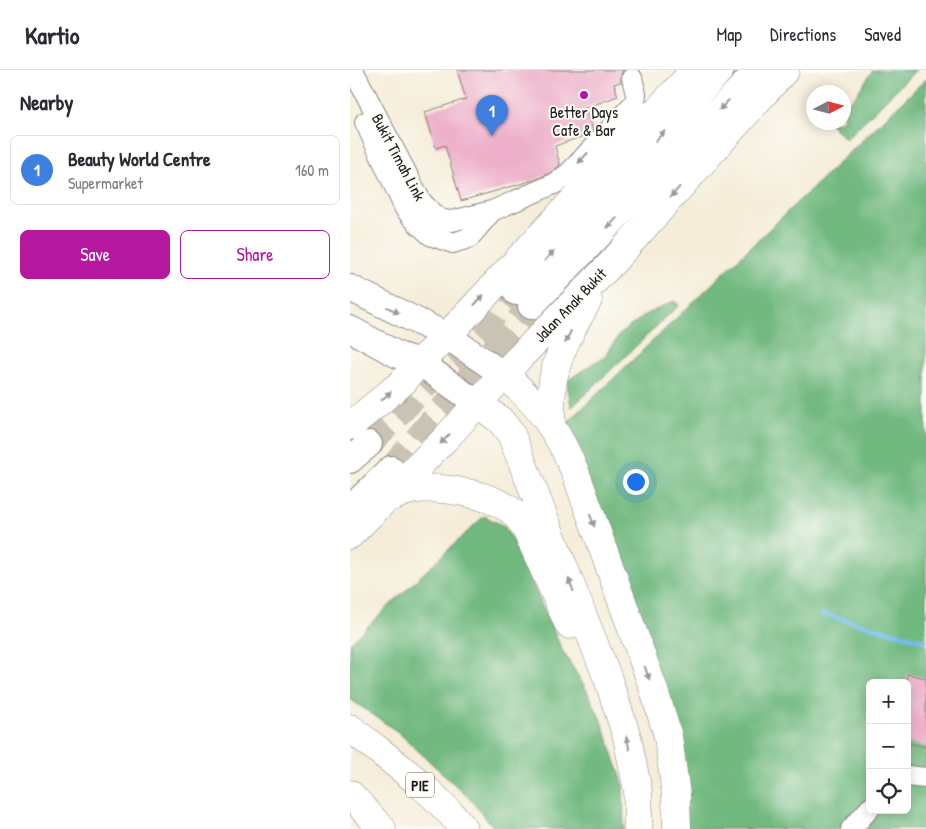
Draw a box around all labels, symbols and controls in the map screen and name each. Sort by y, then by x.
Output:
text: Kartio [25,19,80,51]
text: Map [717,22,742,47]
text: Directions [770,22,836,47]
text: Saved [864,22,901,47]
north arrow [806,85,851,130]
text: Nearby [20,88,73,117]
marker: Better Days Cafe & Bar [578,89,590,101]
pin: 1 [476,95,508,136]
one-way arrow [718,99,730,111]
place label: Better Days Cafe & Bar [550,101,618,141]
street label: Bukit Timah Link [367,109,431,205]
one-way arrow [654,130,665,143]
text: Beauty World Centre [68,146,211,172]
one-way arrow [577,152,589,164]
text: 1 [34,159,40,181]
text: 160 m [295,159,329,181]
text: Supermarket [68,172,143,194]
one-way arrow [669,185,681,197]
one-way arrow [606,216,618,228]
button: Save [20,230,170,279]
button: Share [180,230,330,279]
one-way arrow [543,250,555,262]
street label: Jalan Anak Bukit [529,263,611,347]
one-way arrow [473,295,485,307]
one-way arrow [386,306,401,314]
one-way arrow [564,330,572,344]
one-way arrow [380,390,392,402]
one-way arrow [439,433,451,445]
your location [623,469,649,495]
one-way arrow [589,513,596,528]
one-way arrow [567,577,575,592]
one-way arrow [643,666,651,681]
map controls [866,679,911,814]
button: + [866,679,911,724]
button: − [866,724,911,769]
one-way arrow [624,735,632,751]
button: locate [866,769,911,814]
road number: PIE [406,772,434,798]

